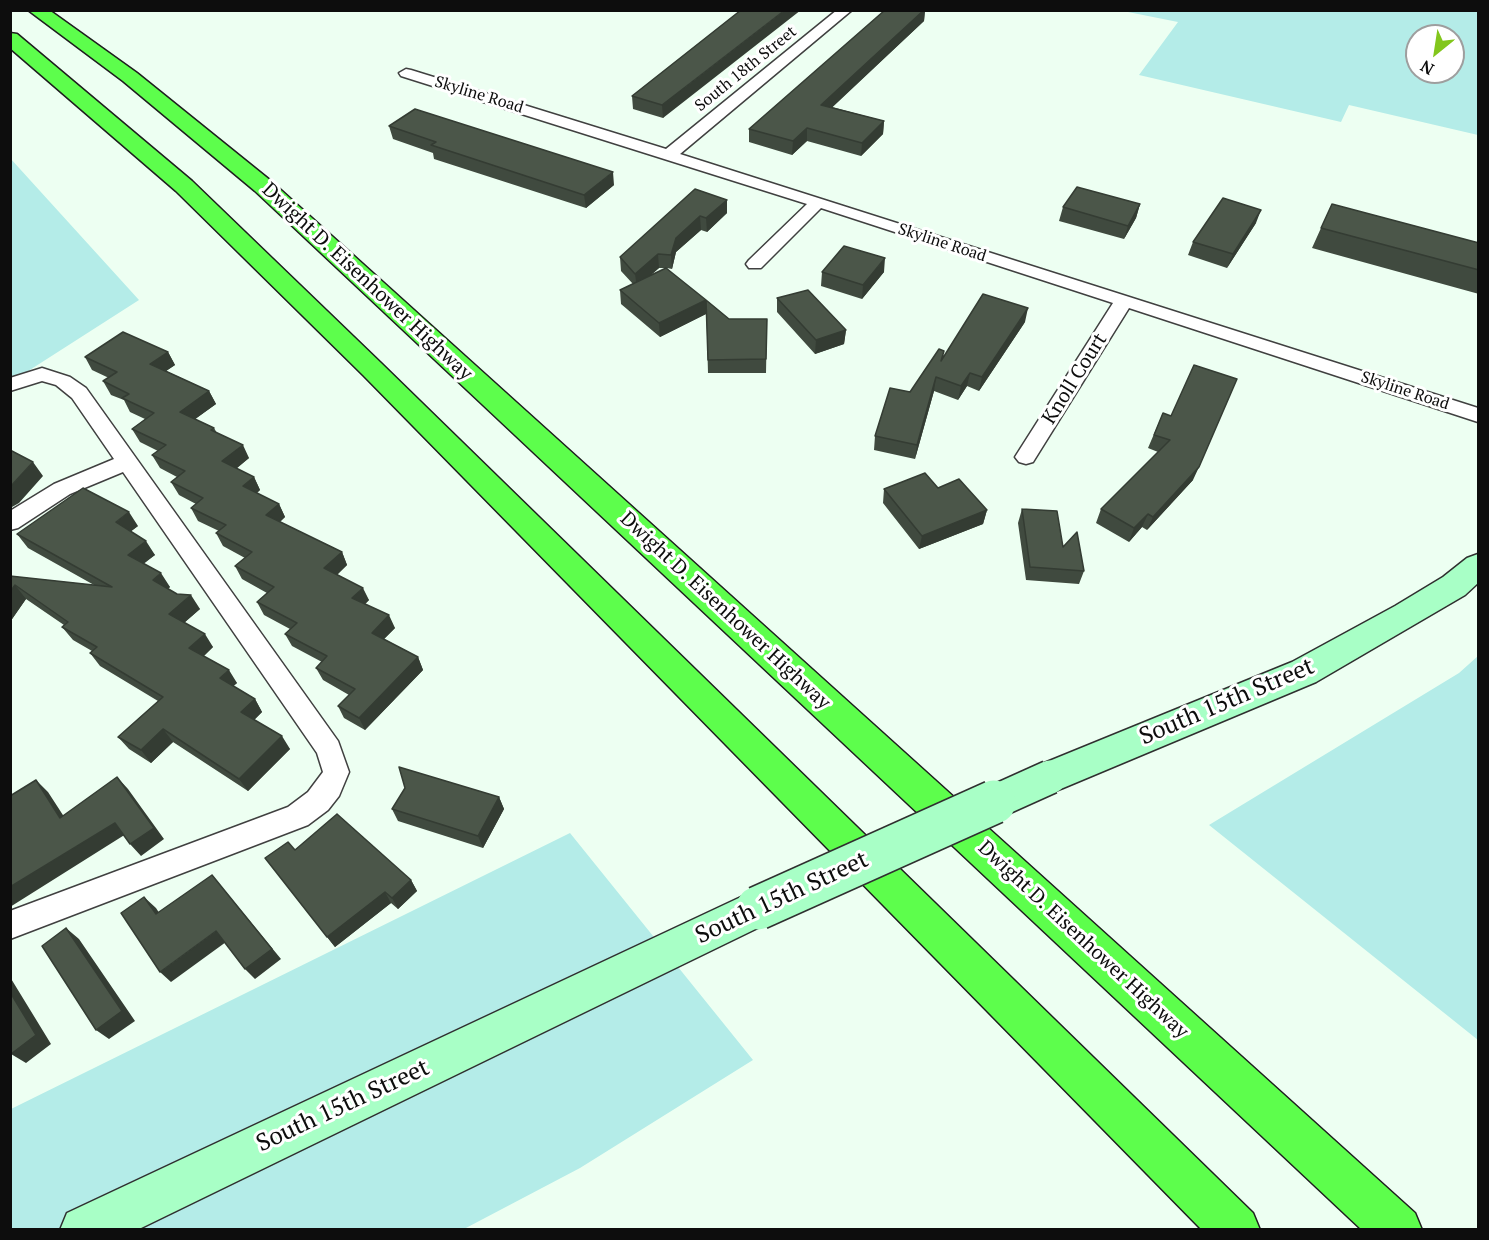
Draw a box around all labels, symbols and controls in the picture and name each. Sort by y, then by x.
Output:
street label: South 18th Street [691,22,801,116]
north arrow [1405,24,1465,84]
text: N [1416,55,1438,80]
street label: Skyline Road [432,72,526,118]
street label: Dwight D. Eisenhower Highway [257,178,477,386]
street label: Skyline Road [895,220,989,266]
street label: Knoll Court [1038,329,1112,429]
street label: Skyline Road [1358,368,1452,414]
street label: Dwight D. Eisenhower Highway [615,507,835,715]
street label: South 15th Street [1135,652,1319,752]
street label: Dwight D. Eisenhower Highway [973,836,1193,1044]
street label: South 15th Street [691,845,873,951]
street label: South 15th Street [252,1053,434,1159]

